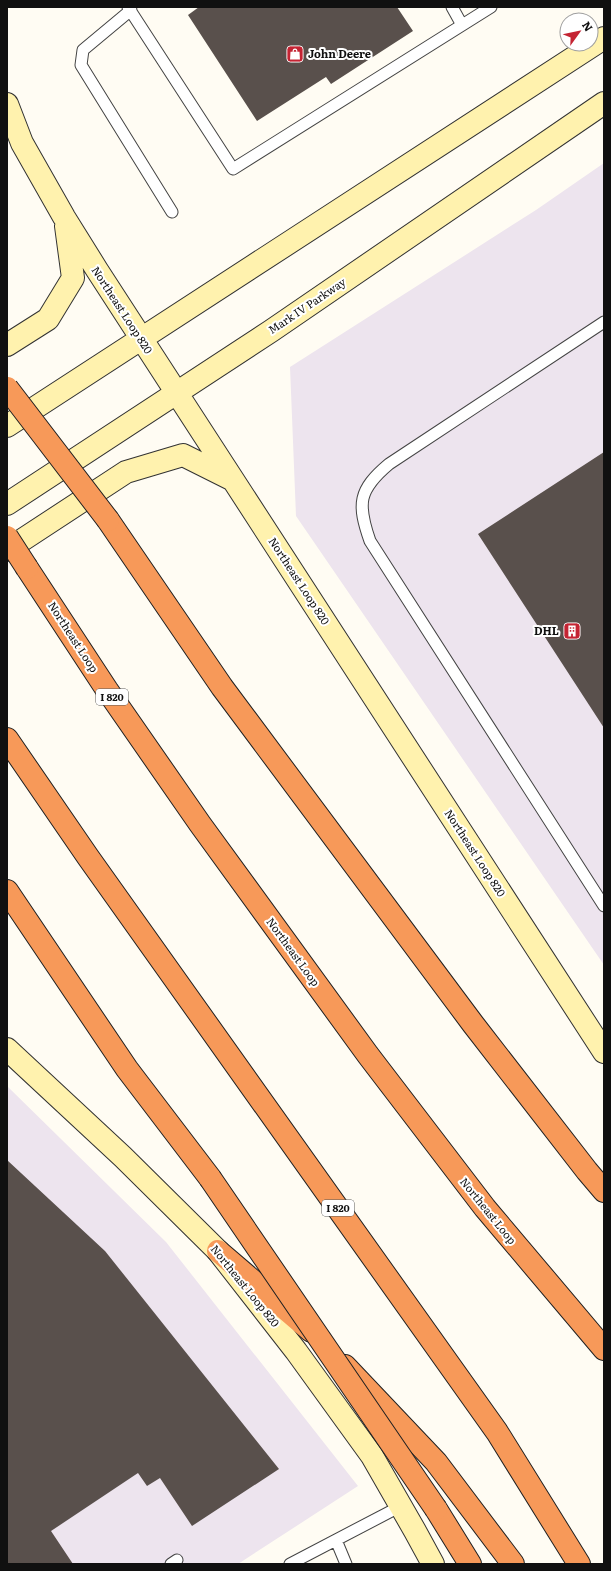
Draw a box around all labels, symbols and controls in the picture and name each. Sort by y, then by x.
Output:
north arrow [559,12,599,52]
text: N [579,18,597,34]
shop icon: John Deere [285,44,305,64]
place label: John Deere [308,45,371,61]
street label: Northeast Loop 820 [88,263,157,356]
street label: Mark IV Parkway [265,273,349,337]
street label: Northeast Loop 820 [265,534,334,627]
street label: Northeast Loop [45,598,103,675]
building icon: DHL [562,621,582,641]
place label: DHL [534,622,559,638]
road number: I 820 [96,689,128,705]
street label: Northeast Loop 820 [441,806,510,899]
street label: Northeast Loop [263,914,324,989]
street label: Northeast Loop [457,1174,521,1247]
road number: I 820 [322,1200,354,1216]
street label: Northeast Loop 820 [208,1241,284,1330]

